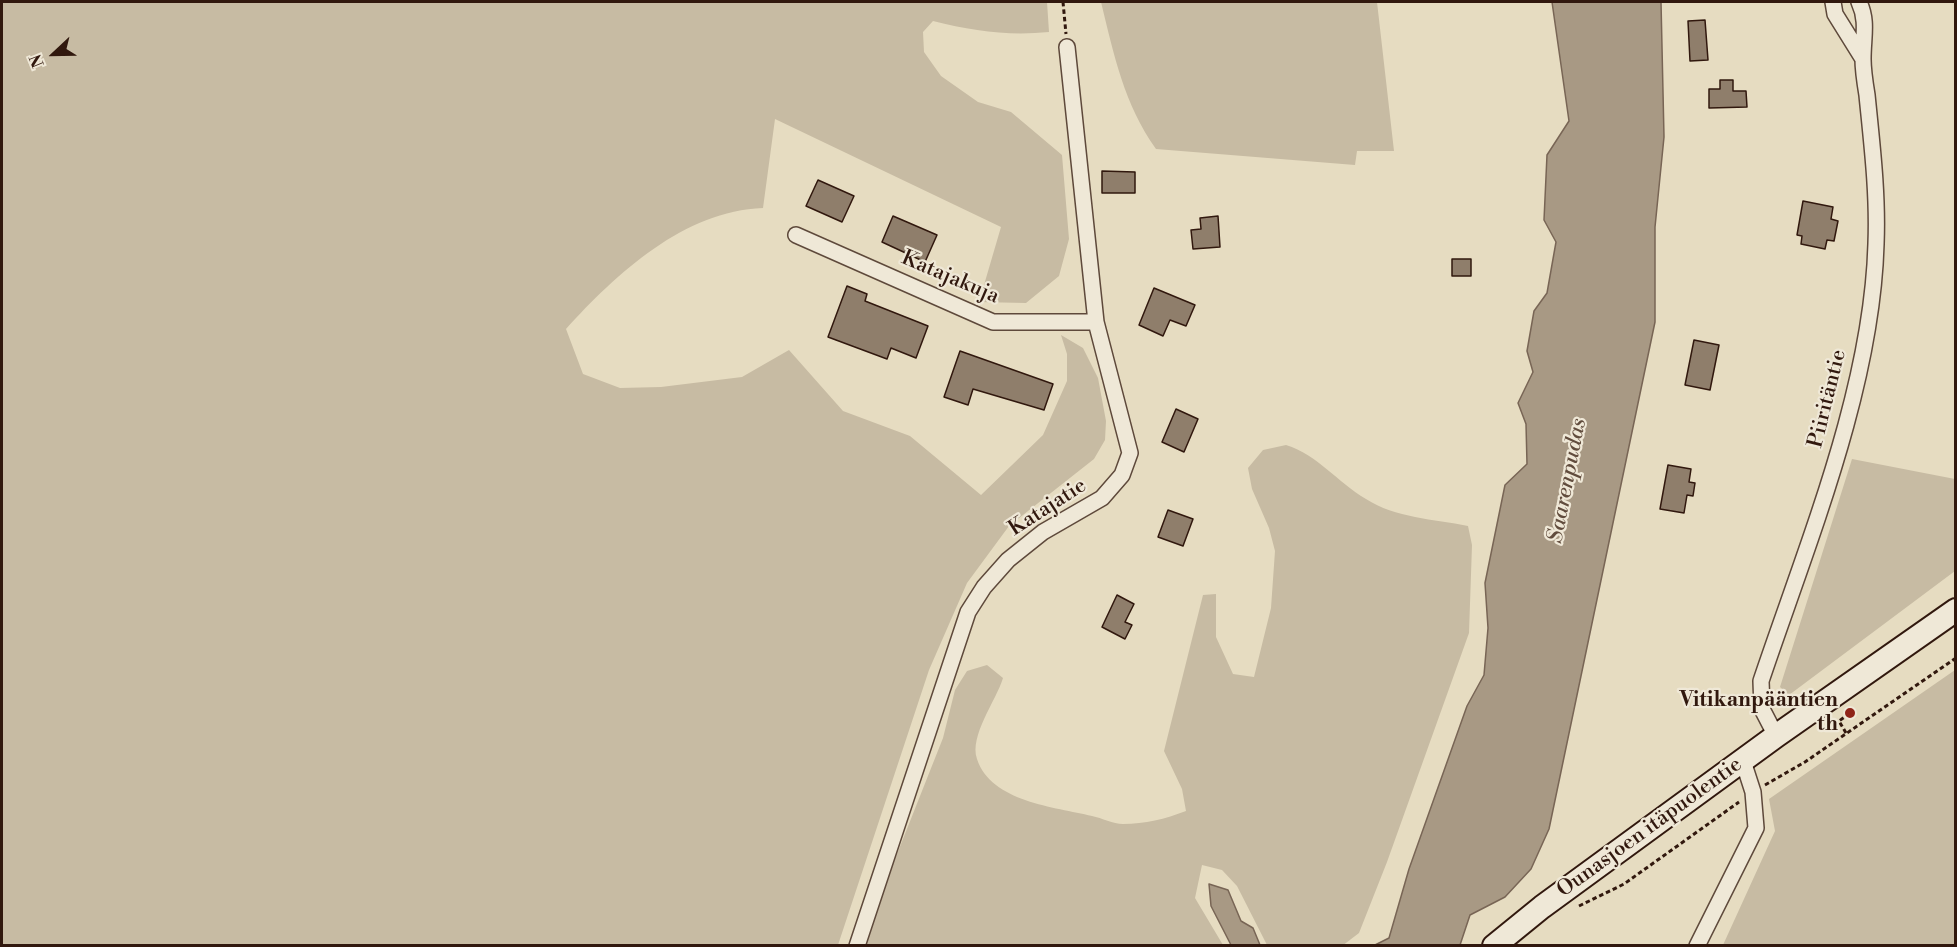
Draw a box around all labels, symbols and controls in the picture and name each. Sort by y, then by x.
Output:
north arrow [24,24,84,84]
text: N [26,51,49,70]
street label: Katajakuja [897,246,1003,310]
street label: Piiritäntie [1804,347,1852,451]
water label: Saarenpudas [1543,416,1593,546]
street label: Katajatie [1004,474,1092,542]
place label: Vitikanpääntien th [1679,688,1838,738]
marker: Vitikanpääntien th [1843,706,1857,720]
street label: Ounasjoen itäpuolentie [1553,753,1747,903]

